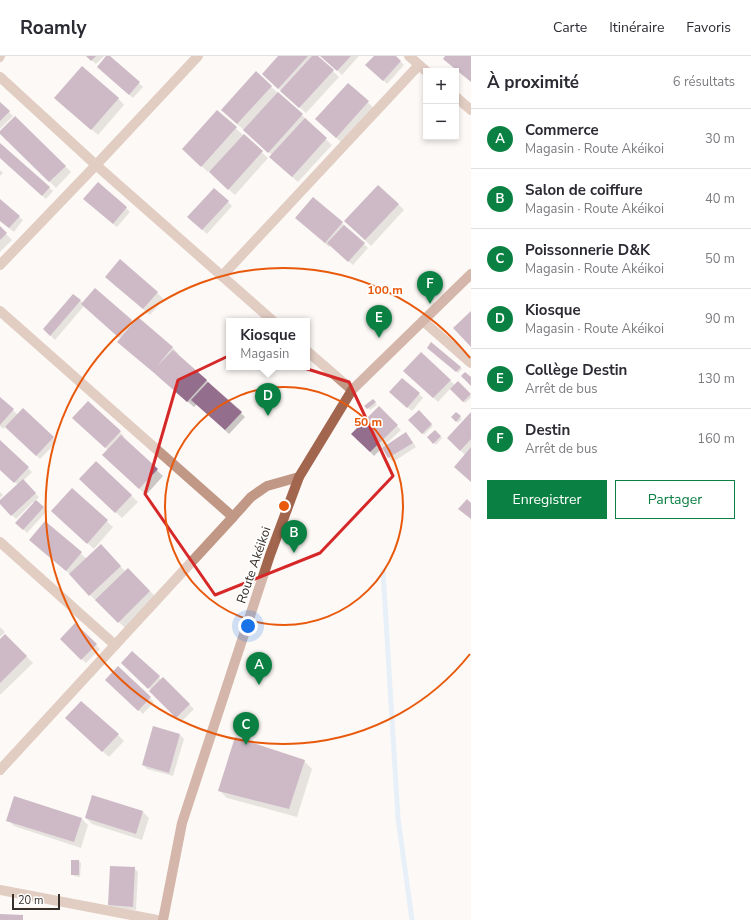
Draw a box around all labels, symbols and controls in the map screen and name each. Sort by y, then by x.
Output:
text: Roamly [20,15,87,41]
text: Carte [553,18,587,37]
text: Itinéraire [609,18,664,37]
text: Favoris [686,18,731,37]
map controls [423,68,459,140]
button: + [423,68,459,104]
text: À proximité [487,71,579,94]
text: 6 résultats [673,73,735,91]
button: − [423,104,459,140]
text: Commerce [525,120,599,140]
text: A [495,130,505,148]
text: 30 m [705,130,735,148]
text: Magasin · Route Akéikoi [525,140,664,158]
text: Salon de coiffure [525,180,643,200]
text: B [496,190,504,208]
text: 40 m [705,190,735,208]
text: Magasin · Route Akéikoi [525,200,664,218]
text: Poissonnerie D&K [525,240,650,260]
text: C [496,250,504,268]
text: 50 m [705,250,735,268]
text: Magasin · Route Akéikoi [525,260,664,278]
pin: F [417,271,443,304]
text: 100 m [367,282,403,298]
text: Kiosque [525,300,581,320]
pin: E [366,305,392,338]
text: D [495,310,505,328]
text: 90 m [705,310,735,328]
popup [226,318,310,370]
text: Magasin · Route Akéikoi [525,320,664,338]
text: Kiosque [240,325,296,345]
text: Magasin [240,345,289,363]
text: Collège Destin [525,360,627,380]
text: E [496,370,504,388]
text: 130 m [697,370,735,388]
text: Arrêt de bus [525,380,597,398]
pin: D [255,383,281,416]
text: 50 m [354,414,382,430]
text: Destin [525,420,570,440]
text: F [496,430,504,448]
text: 160 m [697,430,735,448]
text: Arrêt de bus [525,440,597,458]
button: Enregistrer [487,480,607,519]
button: Partager [615,480,735,519]
centre of rings [277,499,291,513]
pin: B [281,520,307,553]
street label: Route Akéikoi [232,524,276,606]
your location [238,616,258,636]
pin: A [246,652,272,685]
pin: C [233,712,259,745]
scale bar [12,892,60,911]
text: 20 m [18,893,43,908]

